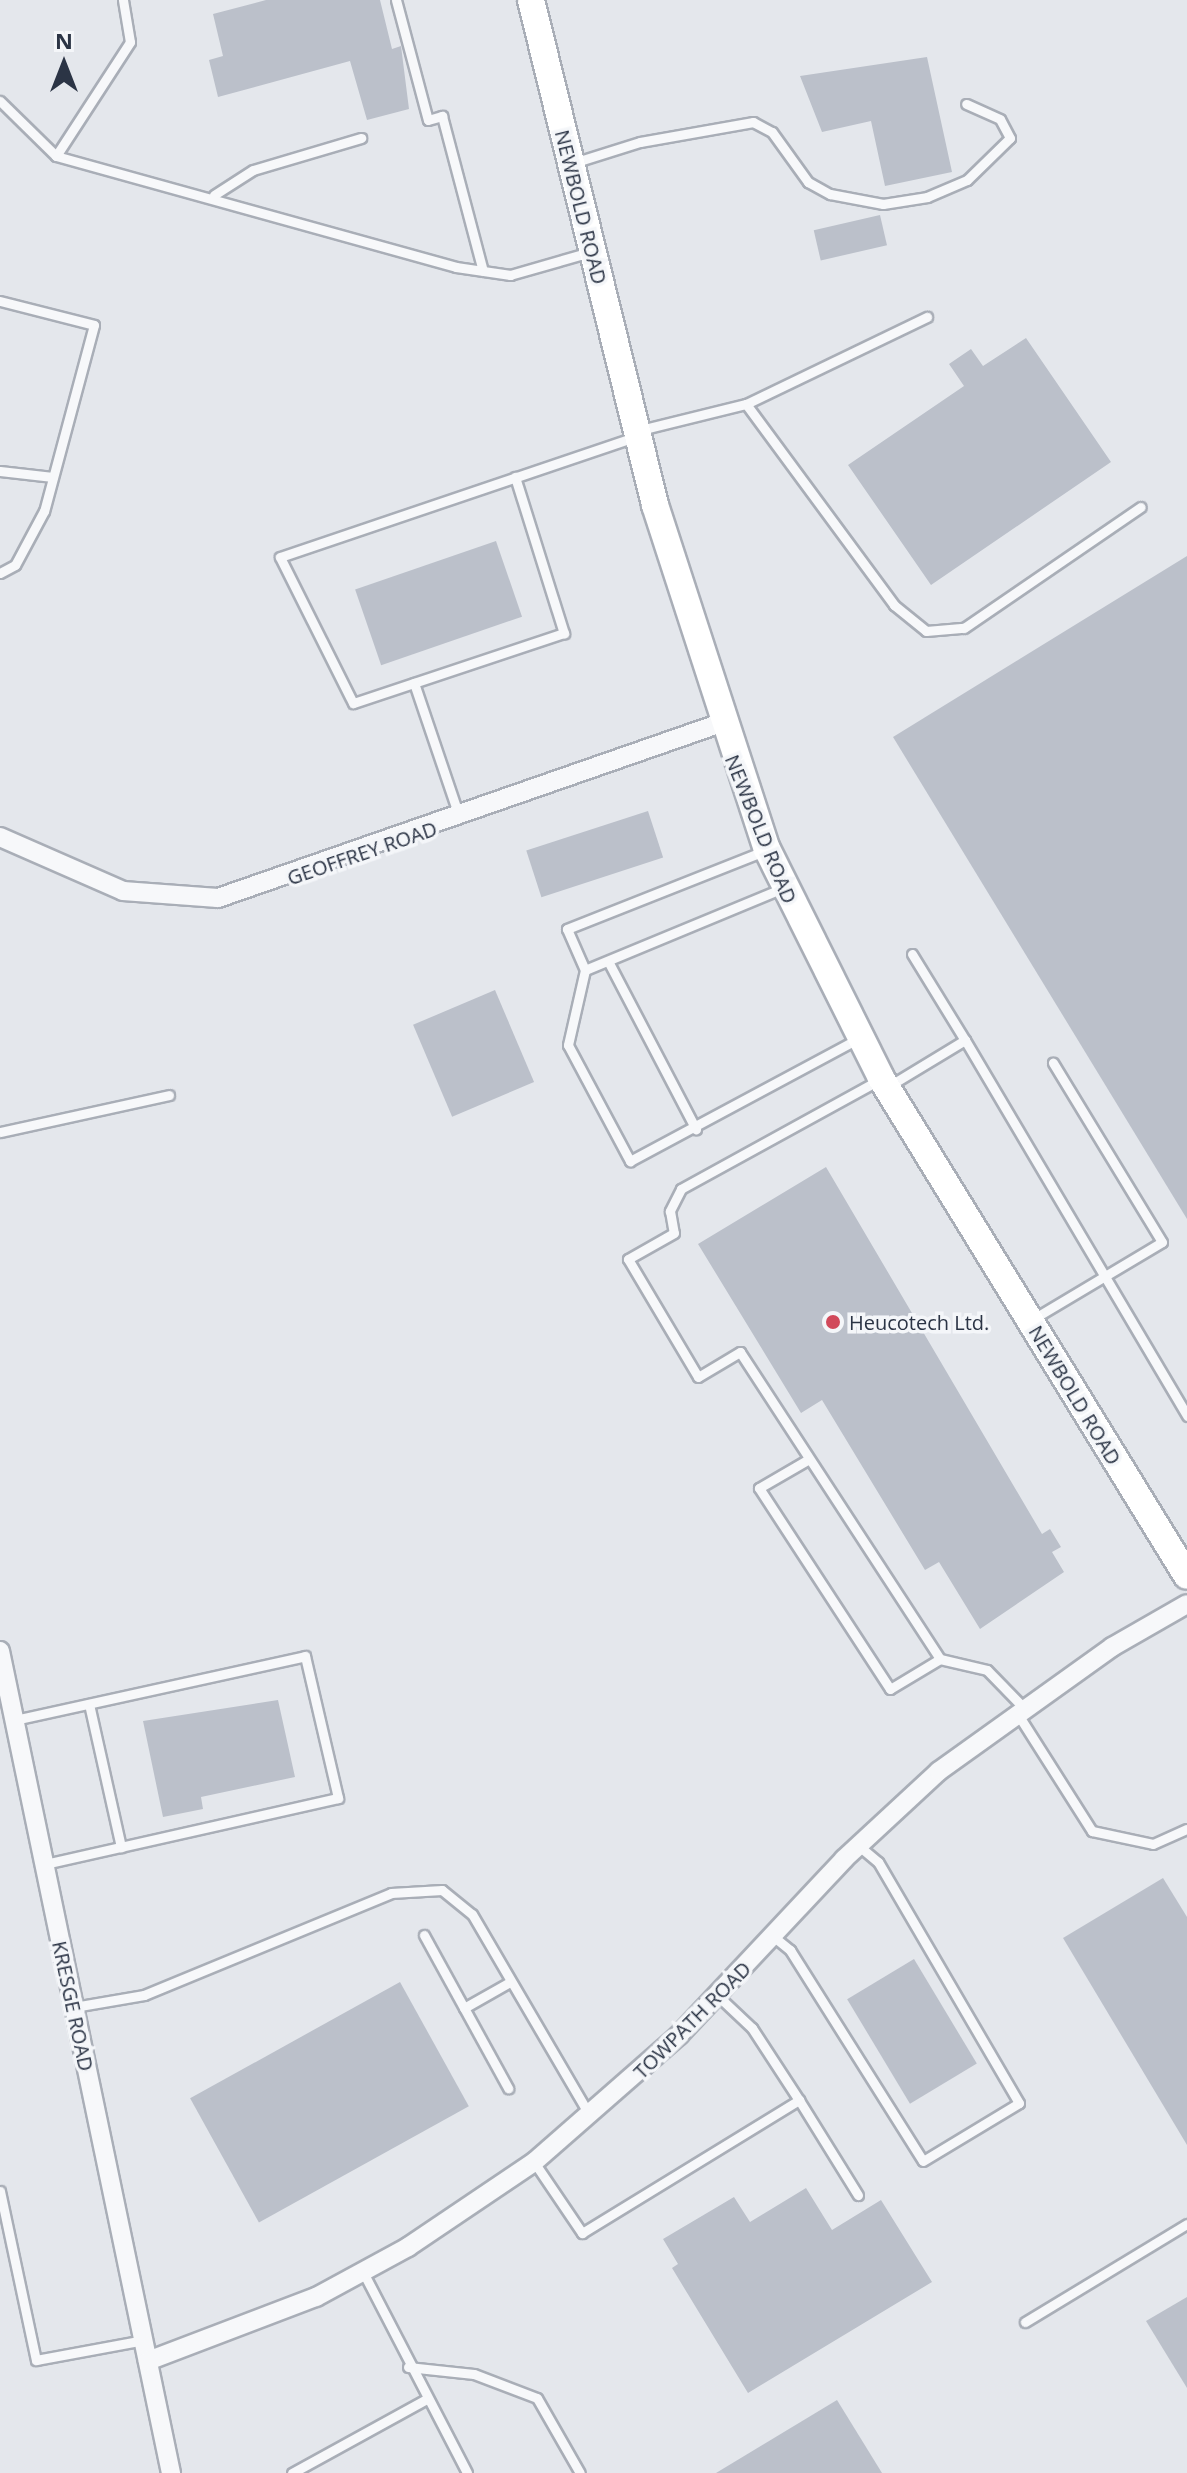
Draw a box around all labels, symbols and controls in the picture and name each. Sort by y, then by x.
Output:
north arrow [24,24,104,104]
text: N [55,25,73,55]
street label: NEWBOLD ROAD [550,127,612,287]
street label: NEWBOLD ROAD [720,751,802,907]
street label: GEOFFREY ROAD [284,816,440,890]
place label: Heucotech Ltd. [849,1310,989,1334]
marker: Heucotech Ltd. [824,1313,842,1331]
street label: NEWBOLD ROAD [1024,1321,1126,1469]
street label: KRESGE ROAD [47,1939,99,2073]
street label: TOWPATH ROAD [628,1956,756,2084]

